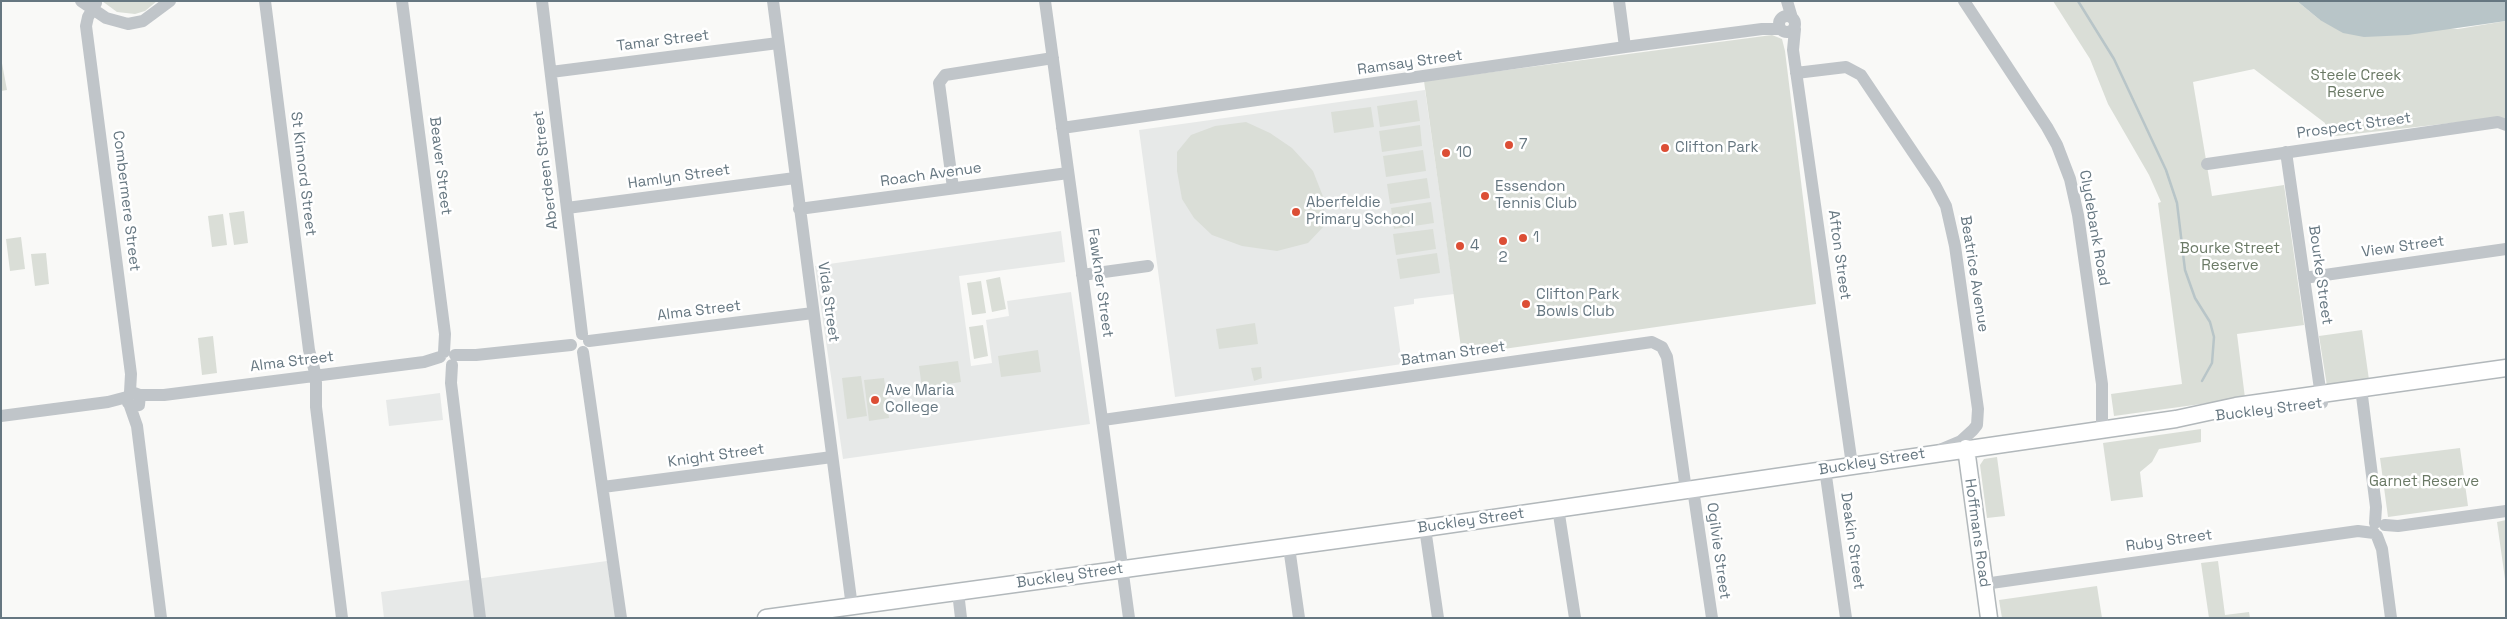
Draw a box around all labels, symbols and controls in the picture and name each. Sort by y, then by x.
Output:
street label: Tamar Street [616,26,710,56]
street label: Ramsay Street [1356,47,1464,79]
park label: Steele Creek Reserve [2311,67,2401,102]
street label: Prospect Street [2296,109,2412,143]
street label: Aberdeen Street [530,110,562,230]
street label: St Kinnord Street [286,111,320,237]
street label: Beaver Street [425,116,455,216]
street label: Combermere Street [108,130,144,272]
place label: 7 [1519,136,1527,154]
marker: 7 [1503,139,1515,151]
place label: Clifton Park [1675,139,1758,157]
marker: Clifton Park [1659,142,1671,154]
place label: 10 [1456,144,1472,162]
marker: 10 [1440,147,1452,159]
street label: Roach Avenue [879,159,983,191]
street label: Hamlyn Street [627,161,731,193]
street label: Clydebank Road [2075,169,2113,287]
place label: Essendon Tennis Club [1495,178,1577,213]
marker: Essendon Tennis Club [1479,190,1491,202]
place label: Aberfeldie Primary School [1306,194,1414,229]
marker: Aberfeldie Primary School [1290,206,1302,218]
street label: Afton Street [1824,209,1854,301]
street label: Beatrice Avenue [1956,214,1992,334]
street label: Bourke Street [2304,224,2336,326]
street label: Fawkner Street [1083,227,1117,339]
place label: 1 [1533,229,1539,247]
marker: 1 [1517,232,1529,244]
street label: View Street [2360,232,2446,262]
marker: 2 [1497,235,1509,247]
place label: 4 [1470,237,1479,255]
marker: 4 [1454,240,1466,252]
park label: Bourke Street Reserve [2180,240,2280,275]
place label: 2 [1498,249,1508,267]
street label: Vida Street [813,261,843,343]
place label: Clifton Park Bowls Club [1536,286,1619,321]
street label: Alma Street [656,297,742,325]
marker: Clifton Park Bowls Club [1520,298,1532,310]
street label: Batman Street [1400,338,1506,370]
street label: Alma Street [249,348,335,376]
place label: Ave Maria College [885,382,954,417]
marker: Ave Maria College [869,394,881,406]
street label: Buckley Street [2215,395,2323,425]
street label: Knight Street [667,440,765,472]
street label: Buckley Street [1817,445,1927,479]
park label: Garnet Reserve [2369,473,2479,491]
street label: Hoffmans Road [1960,478,1994,588]
street label: Deakin Street [1836,491,1868,591]
street label: Ogilvie Street [1702,502,1734,600]
street label: Buckley Street [1416,505,1526,537]
street label: Ruby Street [2125,526,2213,556]
street label: Buckley Street [1015,560,1125,592]

